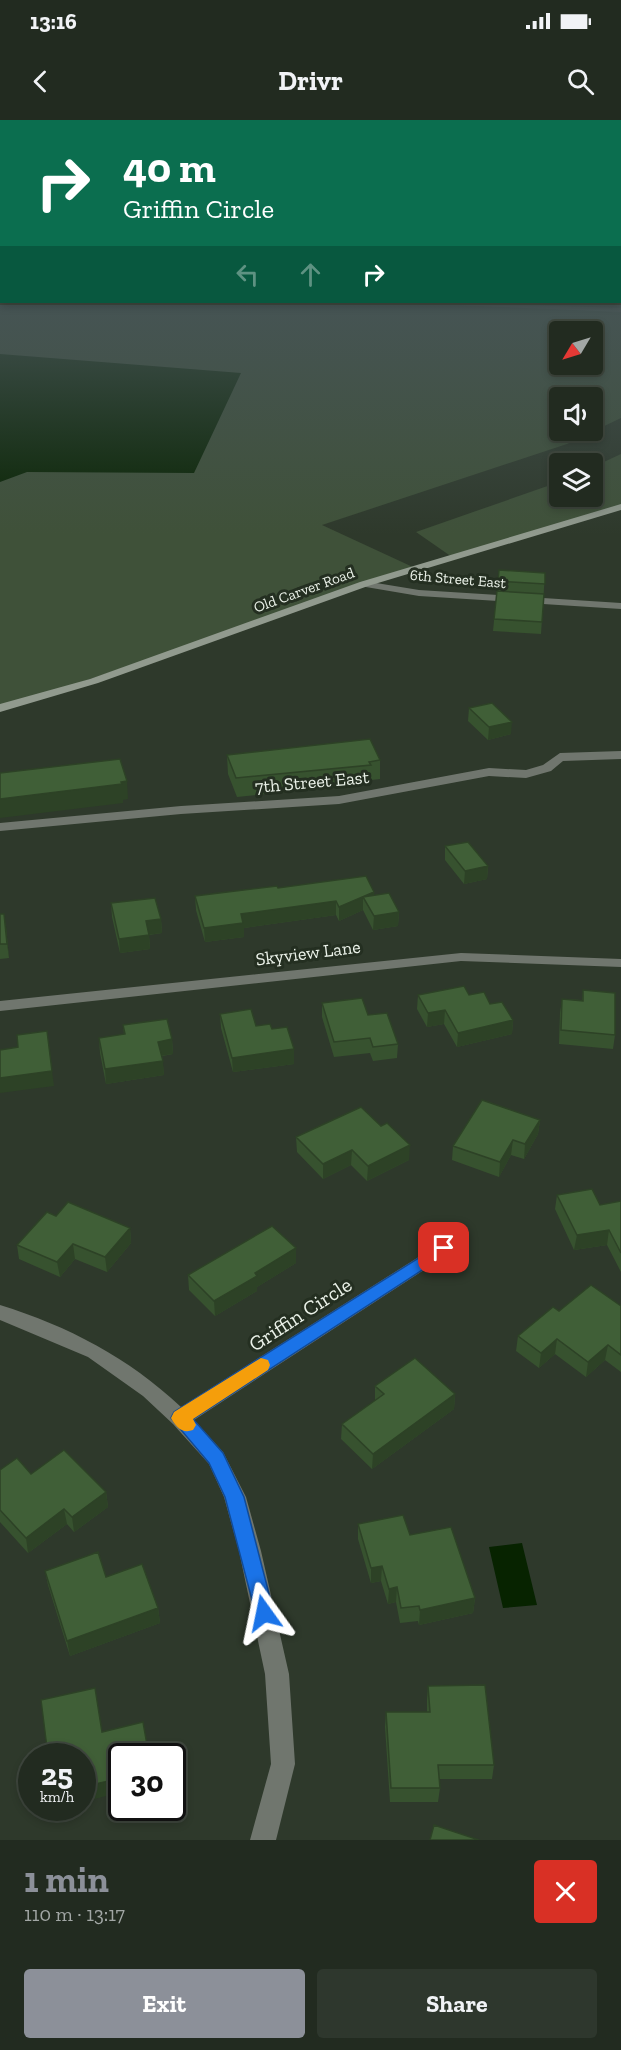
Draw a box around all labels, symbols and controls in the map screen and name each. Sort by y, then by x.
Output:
text: 13:16 [30,8,77,35]
icon: back [24,65,57,98]
text: Drivr [278,65,343,97]
icon: search [564,65,597,98]
text: 40 m [123,142,216,193]
icon: right [24,144,102,222]
text: Griffin Circle [123,193,274,225]
icon: left [231,258,264,291]
icon: ahead [294,258,327,291]
icon: right [357,258,390,291]
north arrow [549,321,603,375]
map controls [549,321,603,507]
button: sound [549,387,603,441]
button: layers [549,453,603,507]
street label: Old Carver Road [251,563,357,617]
street label: 6th Street East [409,566,507,592]
street label: 7th Street East [254,766,370,798]
street label: Skyview Lane [254,936,362,970]
pin [418,1222,469,1273]
icon: arrive [427,1231,460,1264]
street label: Griffin Circle [244,1271,356,1357]
position arrow [232,1581,296,1645]
speed limit sign: 30 [108,1743,186,1821]
text: 25 [41,1757,73,1793]
text: km/h [40,1788,74,1806]
text: 1 min [24,1858,109,1901]
button: close [534,1860,597,1923]
text: 110 m · 13:17 [24,1902,125,1926]
button: Exit [24,1969,305,2038]
button: Share [317,1969,597,2038]

